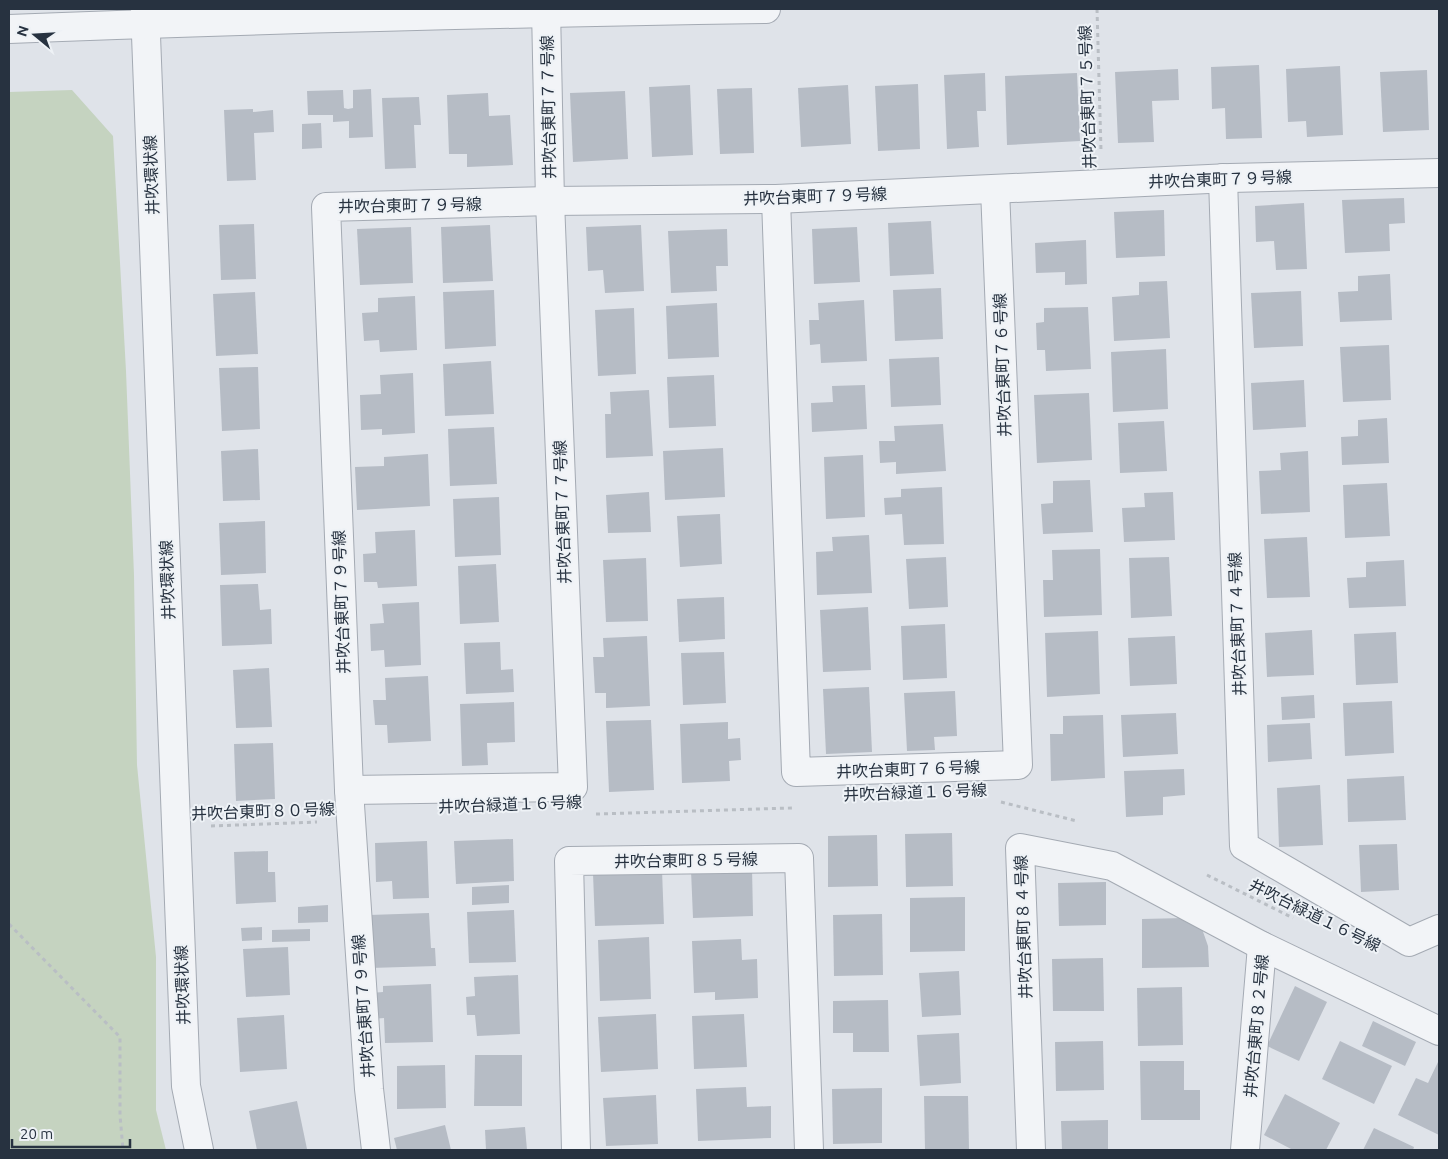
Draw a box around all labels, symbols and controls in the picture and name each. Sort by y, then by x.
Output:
north arrow [10,10,60,60]
text: N [13,24,32,38]
street label: 井吹台東町７５号線 [1075,25,1099,169]
street label: 井吹台東町７７号線 [538,35,558,179]
street label: 井吹環状線 [141,135,161,215]
street label: 井吹台東町７９号線 [1148,167,1292,191]
street label: 井吹台東町７９号線 [743,184,887,208]
street label: 井吹台東町７９号線 [338,195,482,215]
street label: 井吹台東町７６号線 [990,293,1014,437]
street label: 井吹台東町７７号線 [550,440,574,584]
street label: 井吹台東町７９号線 [329,530,353,674]
street label: 井吹環状線 [157,540,177,620]
street label: 井吹台東町７４号線 [1225,552,1249,696]
street label: 井吹台東町７６号線 [836,757,980,781]
street label: 井吹台緑道１６号線 [843,780,987,804]
street label: 井吹台緑道１６号線 [438,792,582,816]
street label: 井吹台東町８０号線 [191,799,335,823]
street label: 井吹台東町８５号線 [614,850,758,870]
street label: 井吹台東町８４号線 [1011,855,1035,999]
street label: 井吹台緑道１６号線 [1246,875,1384,955]
street label: 井吹台東町７９号線 [349,934,377,1078]
street label: 井吹環状線 [172,945,192,1025]
street label: 井吹台東町８２号線 [1241,953,1271,1099]
scale bar [12,1116,130,1148]
text: 20 m [20,1125,53,1142]

